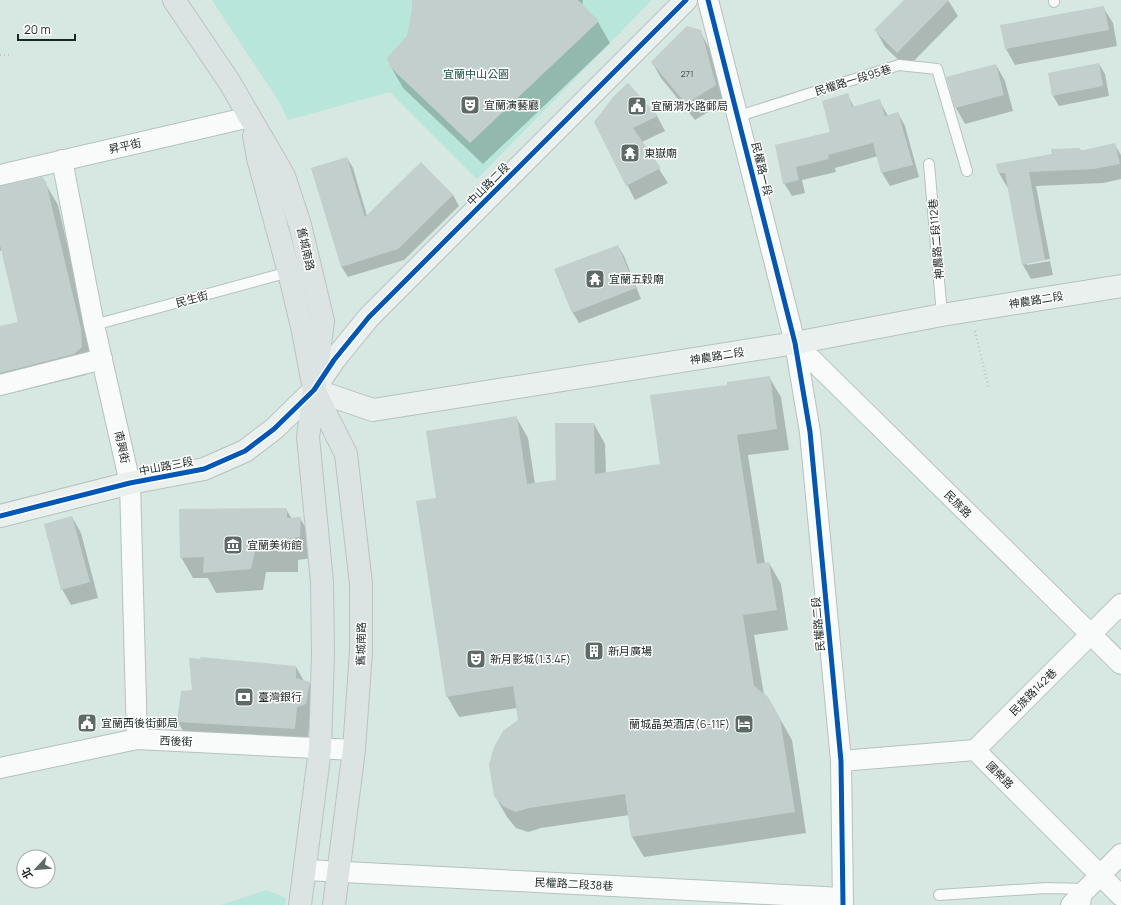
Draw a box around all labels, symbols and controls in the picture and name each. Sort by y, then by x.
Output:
scale bar [18,16,75,42]
text: 20 m [24,21,51,38]
street label: 民權路一段95巷 [813,61,893,98]
park label: 宜蘭中山公園 [443,66,509,81]
house number: 271 [680,67,694,80]
theatre icon: 宜蘭演藝廳 [459,94,481,116]
public building icon: 宜蘭渭水路郵局 [626,95,648,117]
place label: 宜蘭演藝廳 [484,97,539,112]
place label: 宜蘭渭水路郵局 [651,98,728,113]
street label: 昇平街 [107,134,143,157]
street label: 民權路一段 [749,140,776,197]
temple icon: 東嶽廟 [619,142,641,164]
place label: 東嶽廟 [644,145,677,160]
street label: 中山路二段 [463,159,512,208]
street label: 神農路二段112巷 [925,198,946,280]
street label: 舊城南路 [294,226,319,272]
temple icon: 宜蘭五穀廟 [584,268,606,290]
place label: 宜蘭五穀廟 [609,271,664,286]
street label: 民生街 [174,287,210,310]
street label: 神農路二段 [1008,288,1064,311]
street label: 神農路二段 [689,344,745,367]
street label: 南興街 [112,429,133,465]
street label: 中山路三段 [137,453,194,478]
street label: 民族路 [941,487,975,521]
museum icon: 宜蘭美術館 [222,534,244,556]
place label: 宜蘭美術館 [247,537,302,552]
street label: 民權路二段 [808,596,827,652]
street label: 舊城南路 [353,622,368,666]
building icon: 新月廣場 [583,640,605,662]
place label: 新月廣場 [608,643,652,658]
theatre icon: 新月影城(1.3.4F) [465,648,487,670]
place label: 新月影城(1.3.4F) [490,651,571,666]
street label: 民族路142巷 [1006,665,1060,719]
bank icon: 臺灣銀行 [233,686,255,708]
place label: 臺灣銀行 [258,689,302,704]
public building icon: 宜蘭西後街郵局 [76,712,98,734]
hotel icon: 蘭城晶英酒店(6-11F) [733,713,755,735]
place label: 宜蘭西後街郵局 [101,715,178,730]
place label: 蘭城晶英酒店(6-11F) [629,716,730,731]
street label: 西後街 [159,732,193,749]
street label: 國榮路 [983,758,1017,792]
north arrow [16,849,56,889]
text: 北 [17,865,36,882]
street label: 民權路二段38巷 [534,874,614,893]

